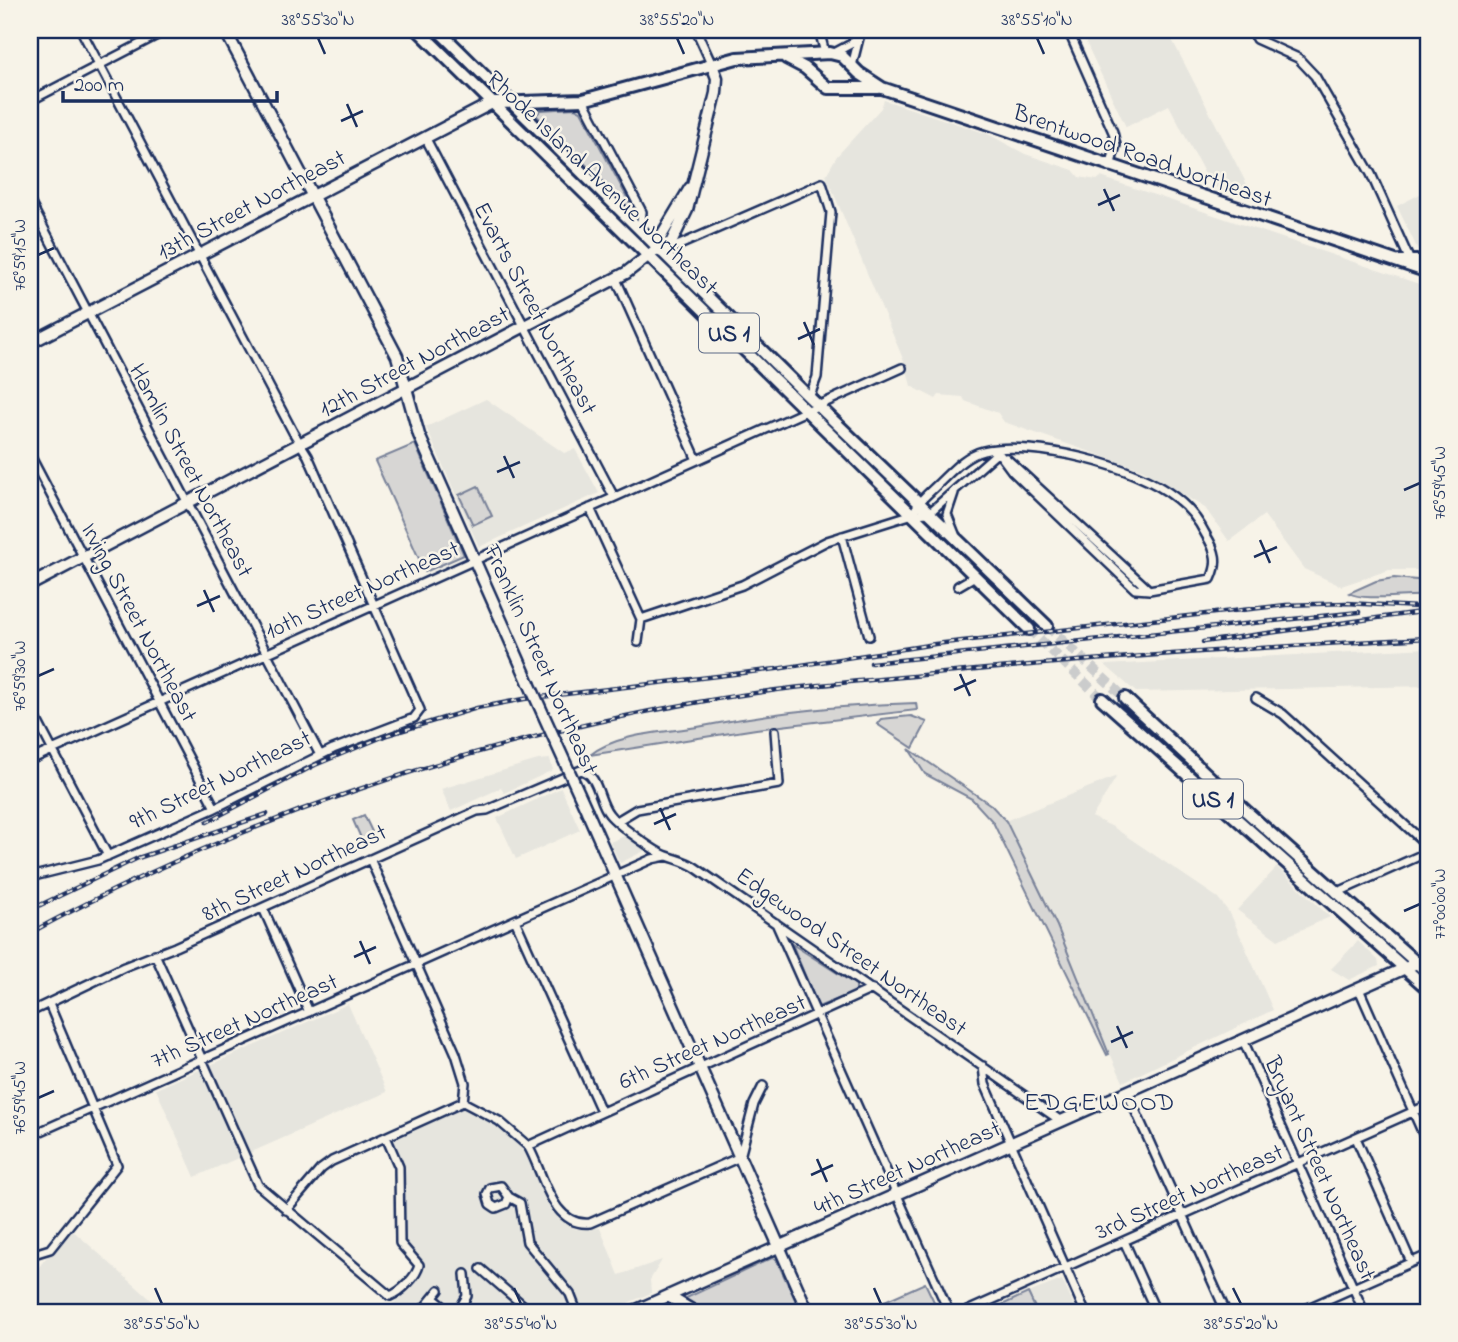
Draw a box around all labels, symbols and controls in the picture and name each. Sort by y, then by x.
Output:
text: 38°55'30"N [281,8,355,34]
text: 38°55'20"N [640,8,714,34]
text: 38°55'10"N [1001,8,1073,34]
scale bar [63,60,276,104]
street label: Rhode Island Avenue Northeast [477,63,725,304]
text: 200 m [74,71,124,101]
street label: Brentwood Road Northeast [1007,96,1276,218]
street label: 13th Street Northeast [152,142,353,271]
street label: Evarts Street Northeast [463,197,605,422]
text: 76°59'15"W [8,219,34,291]
street label: 12th Street Northeast [314,298,517,428]
road number: US 1 [699,314,759,352]
street label: Hamlin Street Northeast [119,358,261,584]
text: 76°59'45"W [1428,446,1454,520]
street label: Irving Street Northeast [70,517,205,729]
street label: 10th Street Northeast [260,533,466,650]
street label: Franklin Street Northeast [473,538,606,781]
text: 76°59'30"W [8,640,34,712]
street label: 9th Street Northeast [124,722,318,841]
road number: US 1 [1183,779,1243,818]
street label: 8th Street Northeast [197,816,393,933]
street label: Edgewood Street Northeast [728,860,973,1046]
text: 77°00'00"W [1428,869,1454,939]
street label: 7th Street Northeast [146,965,344,1079]
street label: 6th Street Northeast [614,986,812,1100]
street label: Bryant Street Northeast [1252,1051,1384,1287]
text: 76°59'45"W [8,1061,34,1135]
district label: EDGEWOOD [1024,1085,1176,1123]
street label: 4th Street Northeast [809,1112,1007,1226]
street label: 3rd Street Northeast [1090,1136,1290,1251]
text: 38°55'50"N [124,1312,200,1338]
text: 38°55'40"N [484,1312,558,1338]
text: 38°55'30"N [844,1312,918,1338]
text: 38°55'20"N [1204,1312,1278,1338]

